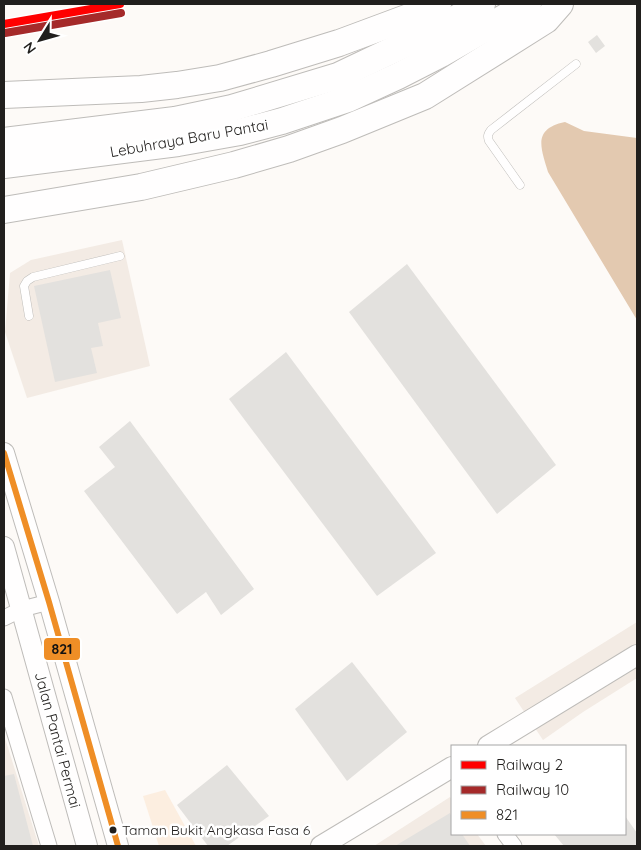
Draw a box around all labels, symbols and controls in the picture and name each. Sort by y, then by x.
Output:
north arrow [15,15,65,65]
text: N [19,38,40,57]
street label: Lebuhraya Baru Pantai [108,115,270,161]
line badge: 821 [43,637,81,661]
text: 821 [51,640,73,658]
street label: Jalan Pantai Permai [31,670,85,810]
legend [451,745,626,835]
text: Railway 2 [496,755,563,774]
text: Railway 10 [496,780,569,799]
text: 821 [496,805,518,824]
place label: Taman Bukit Angkasa Fasa 6 [122,821,311,839]
marker: Taman Bukit Angkasa Fasa 6 [108,825,118,835]

